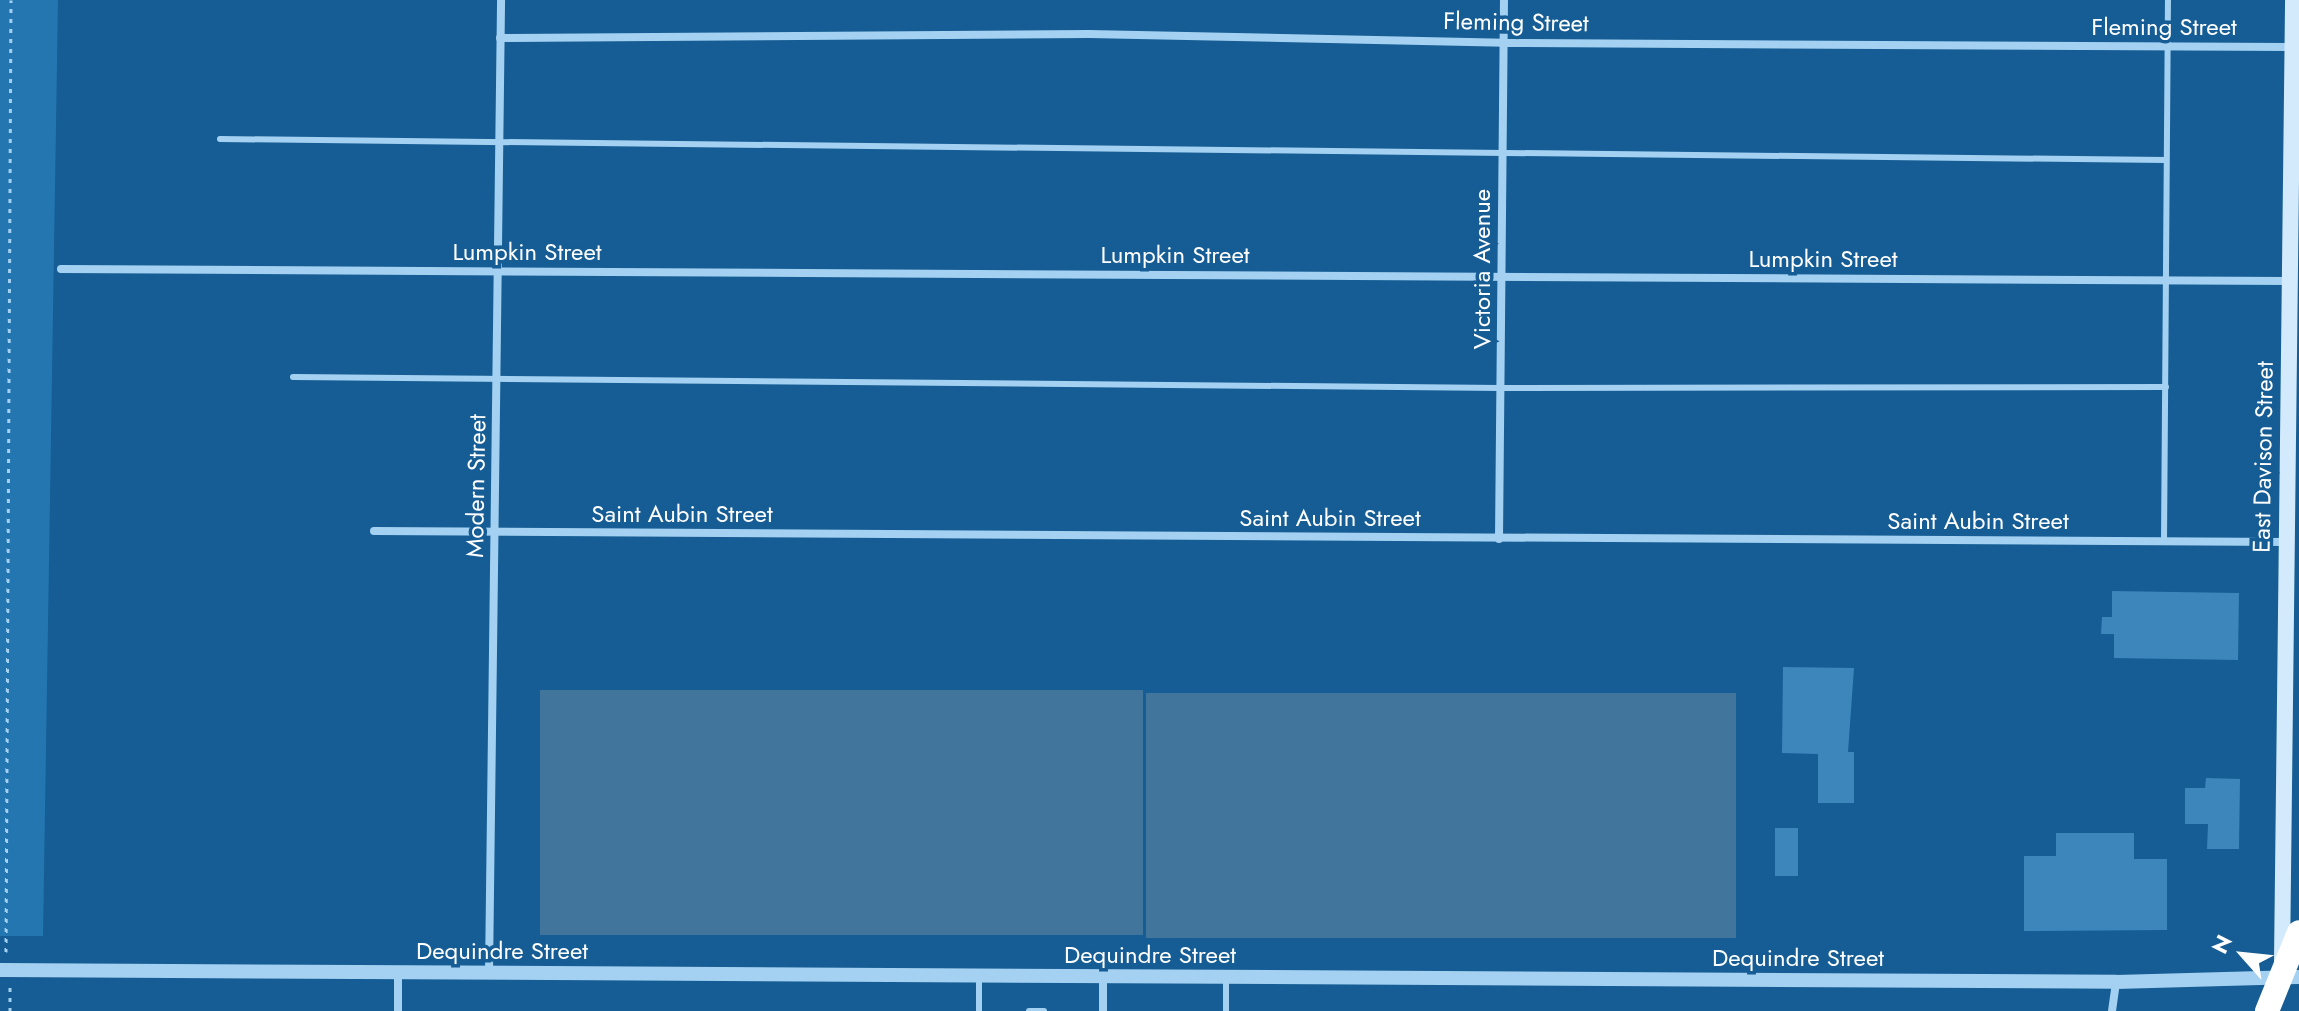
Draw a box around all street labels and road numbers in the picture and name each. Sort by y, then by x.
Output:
street label: Fleming Street [1443,6,1589,38]
street label: Fleming Street [2091,13,2237,41]
street label: Victoria Avenue [1468,189,1496,349]
street label: Lumpkin Street [452,238,602,266]
street label: Lumpkin Street [1100,241,1250,269]
street label: Lumpkin Street [1748,245,1898,273]
street label: East Davison Street [2247,361,2279,553]
street label: Modern Street [460,414,492,558]
street label: Saint Aubin Street [591,500,773,528]
street label: Saint Aubin Street [1239,504,1421,532]
street label: Saint Aubin Street [1887,507,2069,535]
street label: Dequindre Street [416,937,588,965]
street label: Dequindre Street [1064,941,1236,969]
street label: Dequindre Street [1712,944,1884,972]

